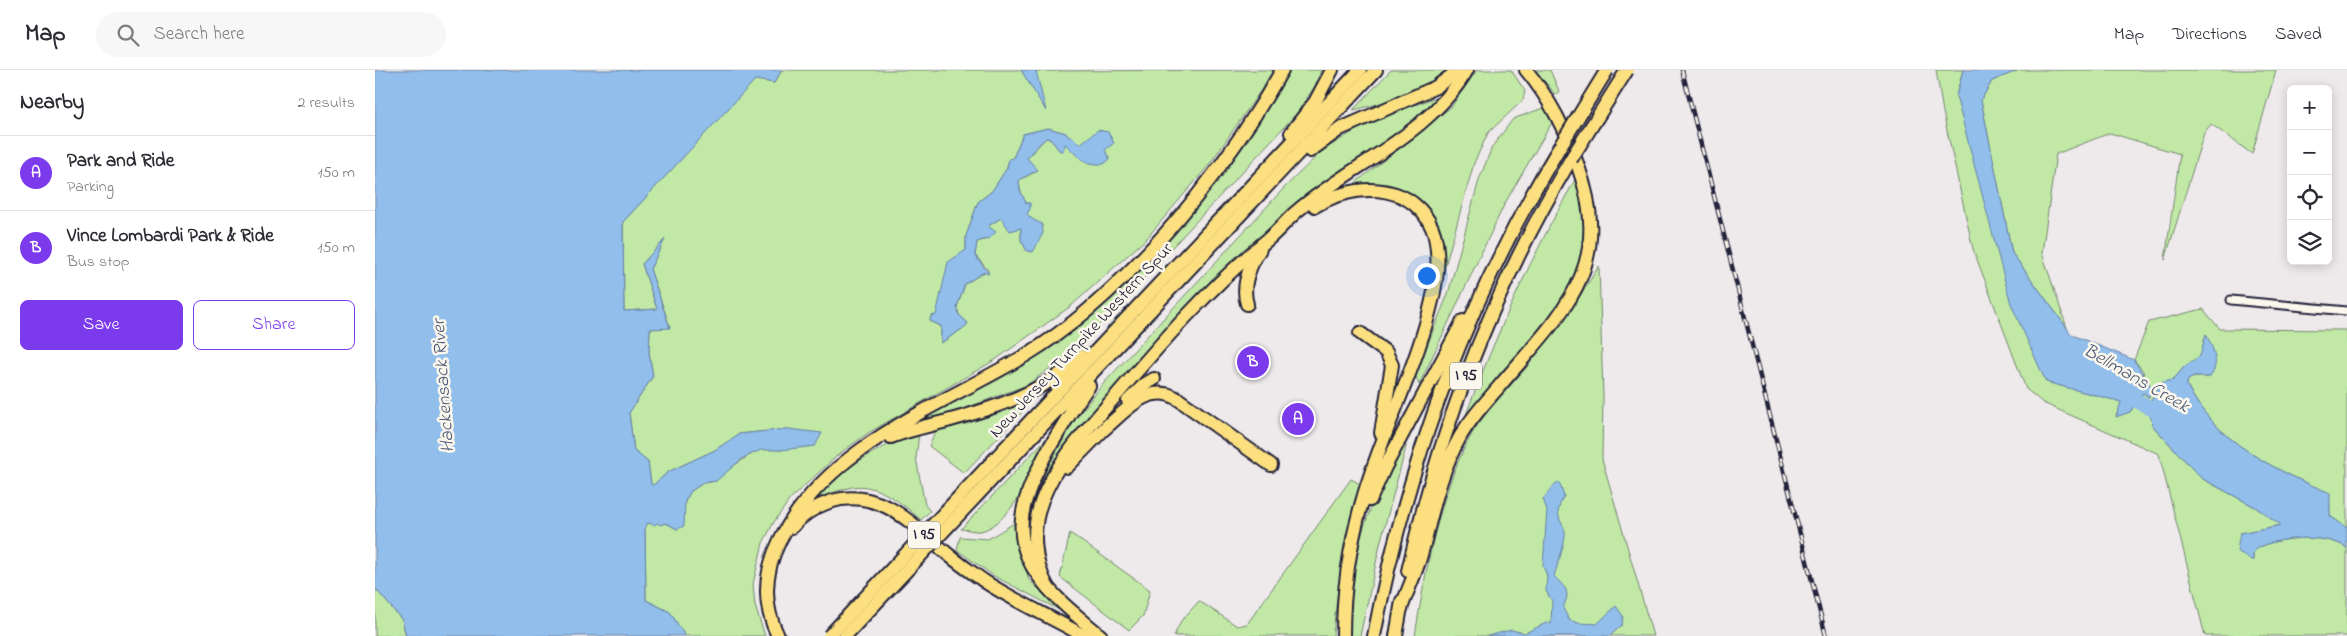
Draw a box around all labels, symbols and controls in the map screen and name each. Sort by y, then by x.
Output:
search box [96,12,446,57]
text: Map [25,17,66,52]
icon: search [114,21,142,49]
text: Search here [154,21,245,48]
text: Map [2114,22,2144,48]
text: Directions [2172,22,2247,48]
text: Saved [2275,22,2322,48]
map controls [2287,85,2332,265]
button: + [2287,85,2332,130]
text: Nearby [20,88,84,118]
text: 2 results [297,91,355,115]
button: − [2287,130,2332,175]
text: Park and Ride [67,148,174,175]
text: A [31,161,41,185]
text: 150 m [317,161,355,185]
text: Parking [67,175,114,199]
button: locate [2287,175,2332,220]
button: layers [2287,220,2332,265]
text: Vince Lombardi Park & Ride [67,223,274,250]
text: B [31,236,41,260]
text: 150 m [317,236,355,260]
street label: New Jersey Turnpike Western Spur [984,237,1180,445]
text: Bus stop [67,250,130,274]
your location [1414,263,1440,289]
button: Save [20,300,183,350]
button: Share [193,300,355,350]
water label: Hackensack River [426,316,462,454]
water label: Bellmans Creek [2078,338,2194,421]
pin: B [1237,343,1269,381]
road number: I 95 [1450,362,1482,390]
pin: A [1282,400,1314,438]
road number: I 95 [908,522,940,548]

